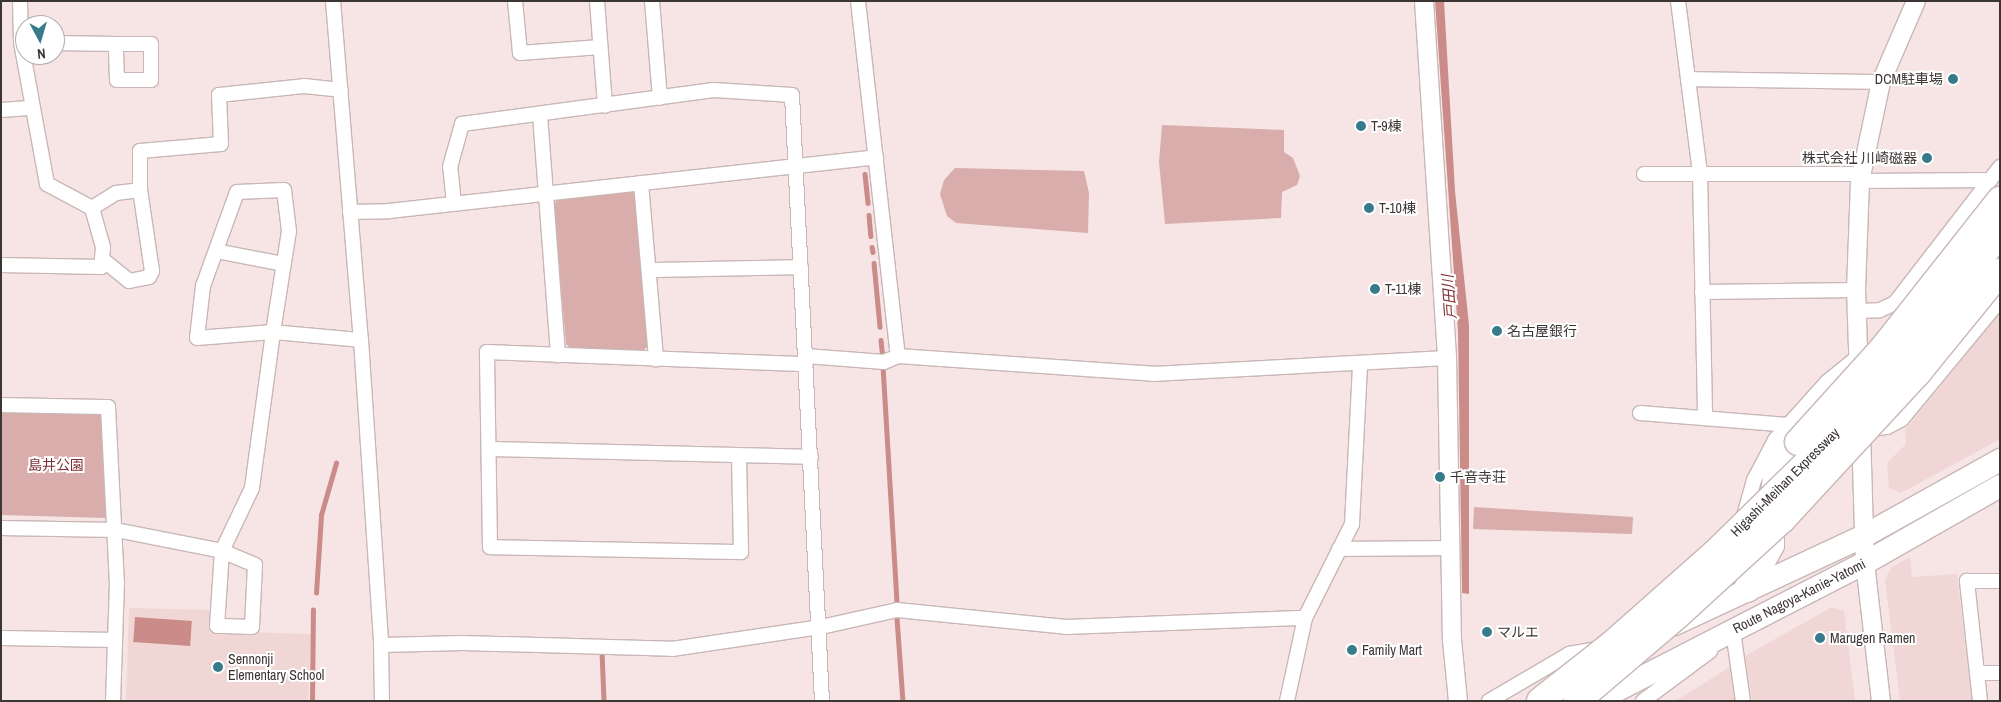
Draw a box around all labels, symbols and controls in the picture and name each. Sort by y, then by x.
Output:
north arrow [15,15,65,65]
text: N [36,45,47,63]
place label: DCM駐車場 [1875,71,1943,87]
marker: DCM駐車場 [1947,73,1959,85]
place label: T-9棟 [1371,118,1402,134]
marker: T-9棟 [1355,120,1367,132]
place label: 株式会社 川崎磁器 [1802,150,1917,166]
marker: 株式会社 川崎磁器 [1921,152,1933,164]
place label: T-10棟 [1379,200,1416,216]
marker: T-10棟 [1363,202,1375,214]
water label: 戸田川 [1438,274,1460,320]
place label: T-11棟 [1385,281,1421,297]
marker: T-11棟 [1369,283,1381,295]
place label: 名古屋銀行 [1507,323,1577,339]
marker: 名古屋銀行 [1491,325,1503,337]
street label: Higashi-Meihan Expressway [1727,424,1843,540]
park label: 島井公園 [28,457,84,473]
place label: 千音寺荘 [1450,469,1506,485]
marker: 千音寺荘 [1434,471,1446,483]
street label: Route Nagoya-Kanie-Yatomi [1730,555,1868,637]
place label: マルエ [1497,624,1539,640]
marker: マルエ [1481,626,1493,638]
place label: Marugen Ramen [1830,630,1915,646]
marker: Marugen Ramen [1814,632,1826,644]
place label: Family Mart [1362,642,1422,658]
marker: Family Mart [1346,644,1358,656]
place label: Sennonji Elementary School [228,651,324,684]
marker: Sennonji Elementary School [212,661,224,673]

